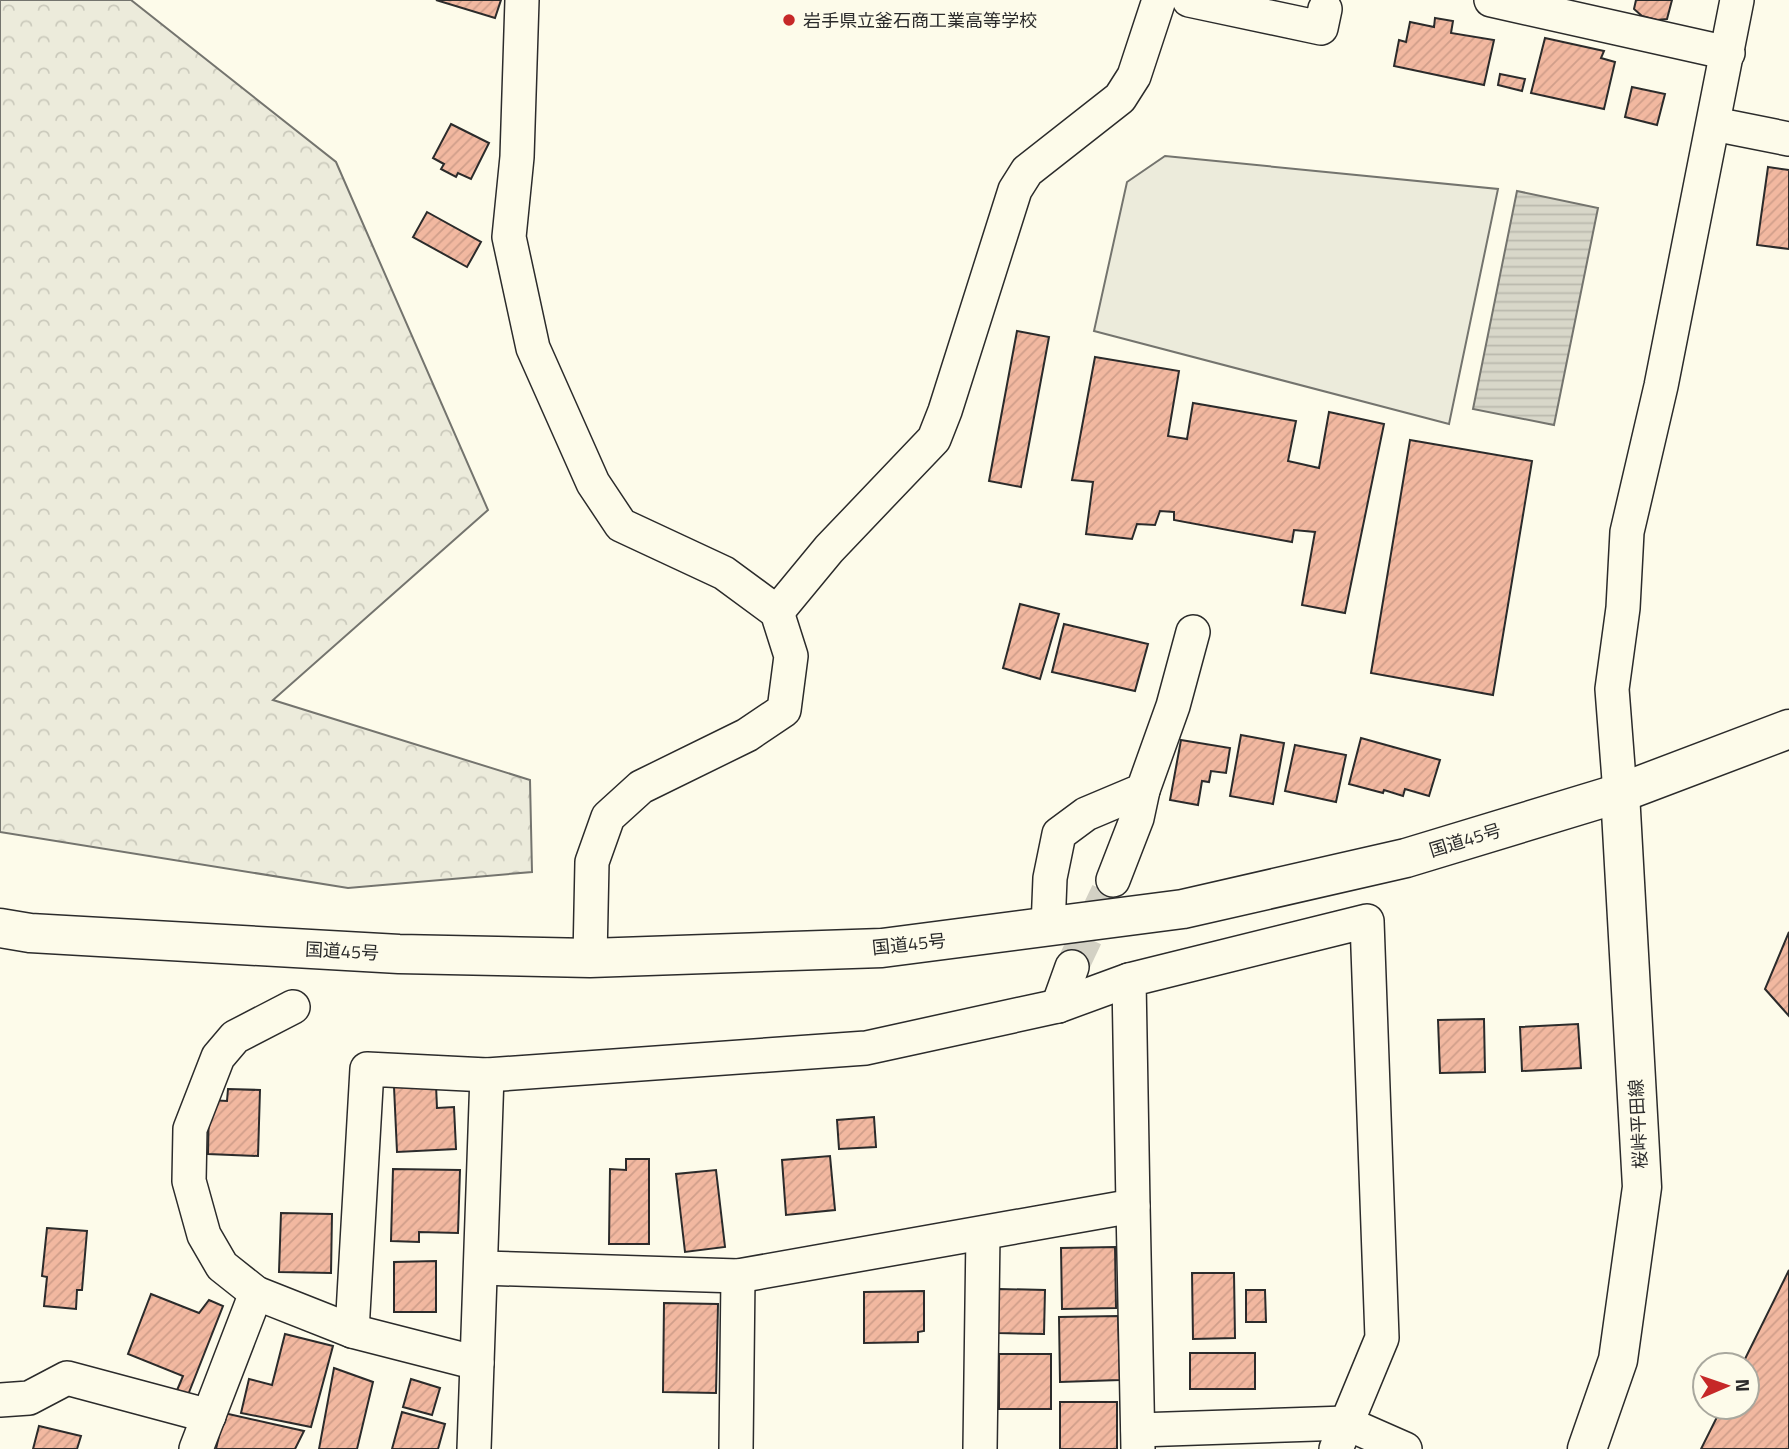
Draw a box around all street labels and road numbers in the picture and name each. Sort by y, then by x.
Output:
street label: 国道45号 [1426,816,1504,864]
street label: 国道45号 [871,927,947,961]
street label: 国道45号 [304,936,380,966]
street label: 桜峠平田線 [1622,1078,1654,1170]

